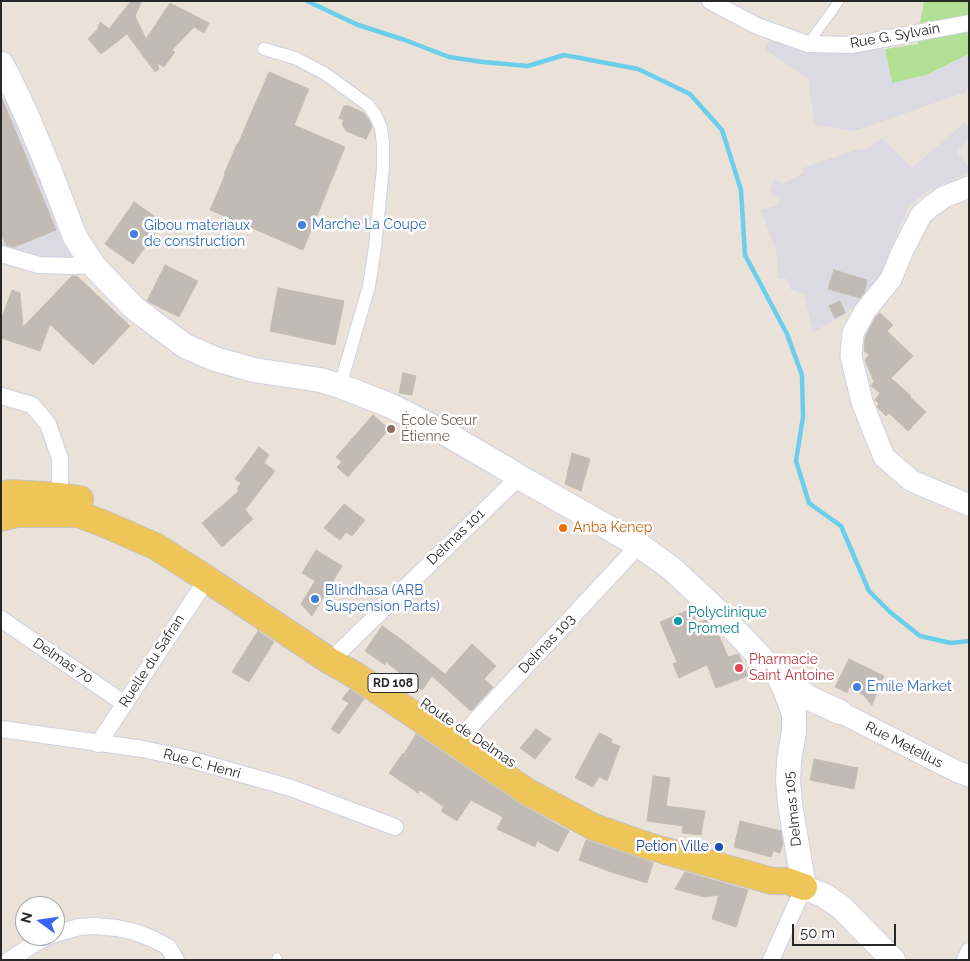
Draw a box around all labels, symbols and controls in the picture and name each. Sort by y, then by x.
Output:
street label: Rue G. Sylvain [849,20,941,52]
place label: Marche La Coupe [312,217,427,233]
place label: Gibou materiaux de construction [144,218,250,250]
marker: Marche La Coupe [296,219,308,231]
marker: Gibou materiaux de construction [128,228,140,240]
place label: École Sœur Étienne [401,413,477,446]
marker: École Sœur Étienne [385,423,397,435]
street label: Delmas 101 [424,505,488,569]
place label: Anba Kenep [573,520,652,536]
marker: Anba Kenep [557,522,569,534]
place label: Blindhasa (ARB Suspension Parts) [325,583,440,616]
marker: Blindhasa (ARB Suspension Parts) [309,593,321,605]
place label: Polyclinique Promed [688,605,767,638]
street label: Delmas 103 [515,611,579,677]
street label: Ruelle du Safran [116,612,188,710]
marker: Polyclinique Promed [672,615,684,627]
street label: Delmas 70 [30,635,96,687]
place label: Pharmacie Saint Antoine [749,652,834,684]
marker: Pharmacie Saint Antoine [733,662,745,674]
road number: RD 108 [368,674,418,692]
place label: Emile Market [867,679,952,695]
marker: Emile Market [851,681,863,693]
street label: Route de Delmas [417,695,519,771]
street label: Rue Metellus [862,718,946,772]
street label: Rue C. Henri [161,746,243,782]
street label: Delmas 105 [781,771,805,847]
place label: Petion Ville [636,839,709,855]
marker: Petion Ville [713,841,725,853]
north arrow [15,896,65,946]
text: N [17,910,35,925]
scale bar [795,914,899,946]
text: 50 m [800,924,835,942]

